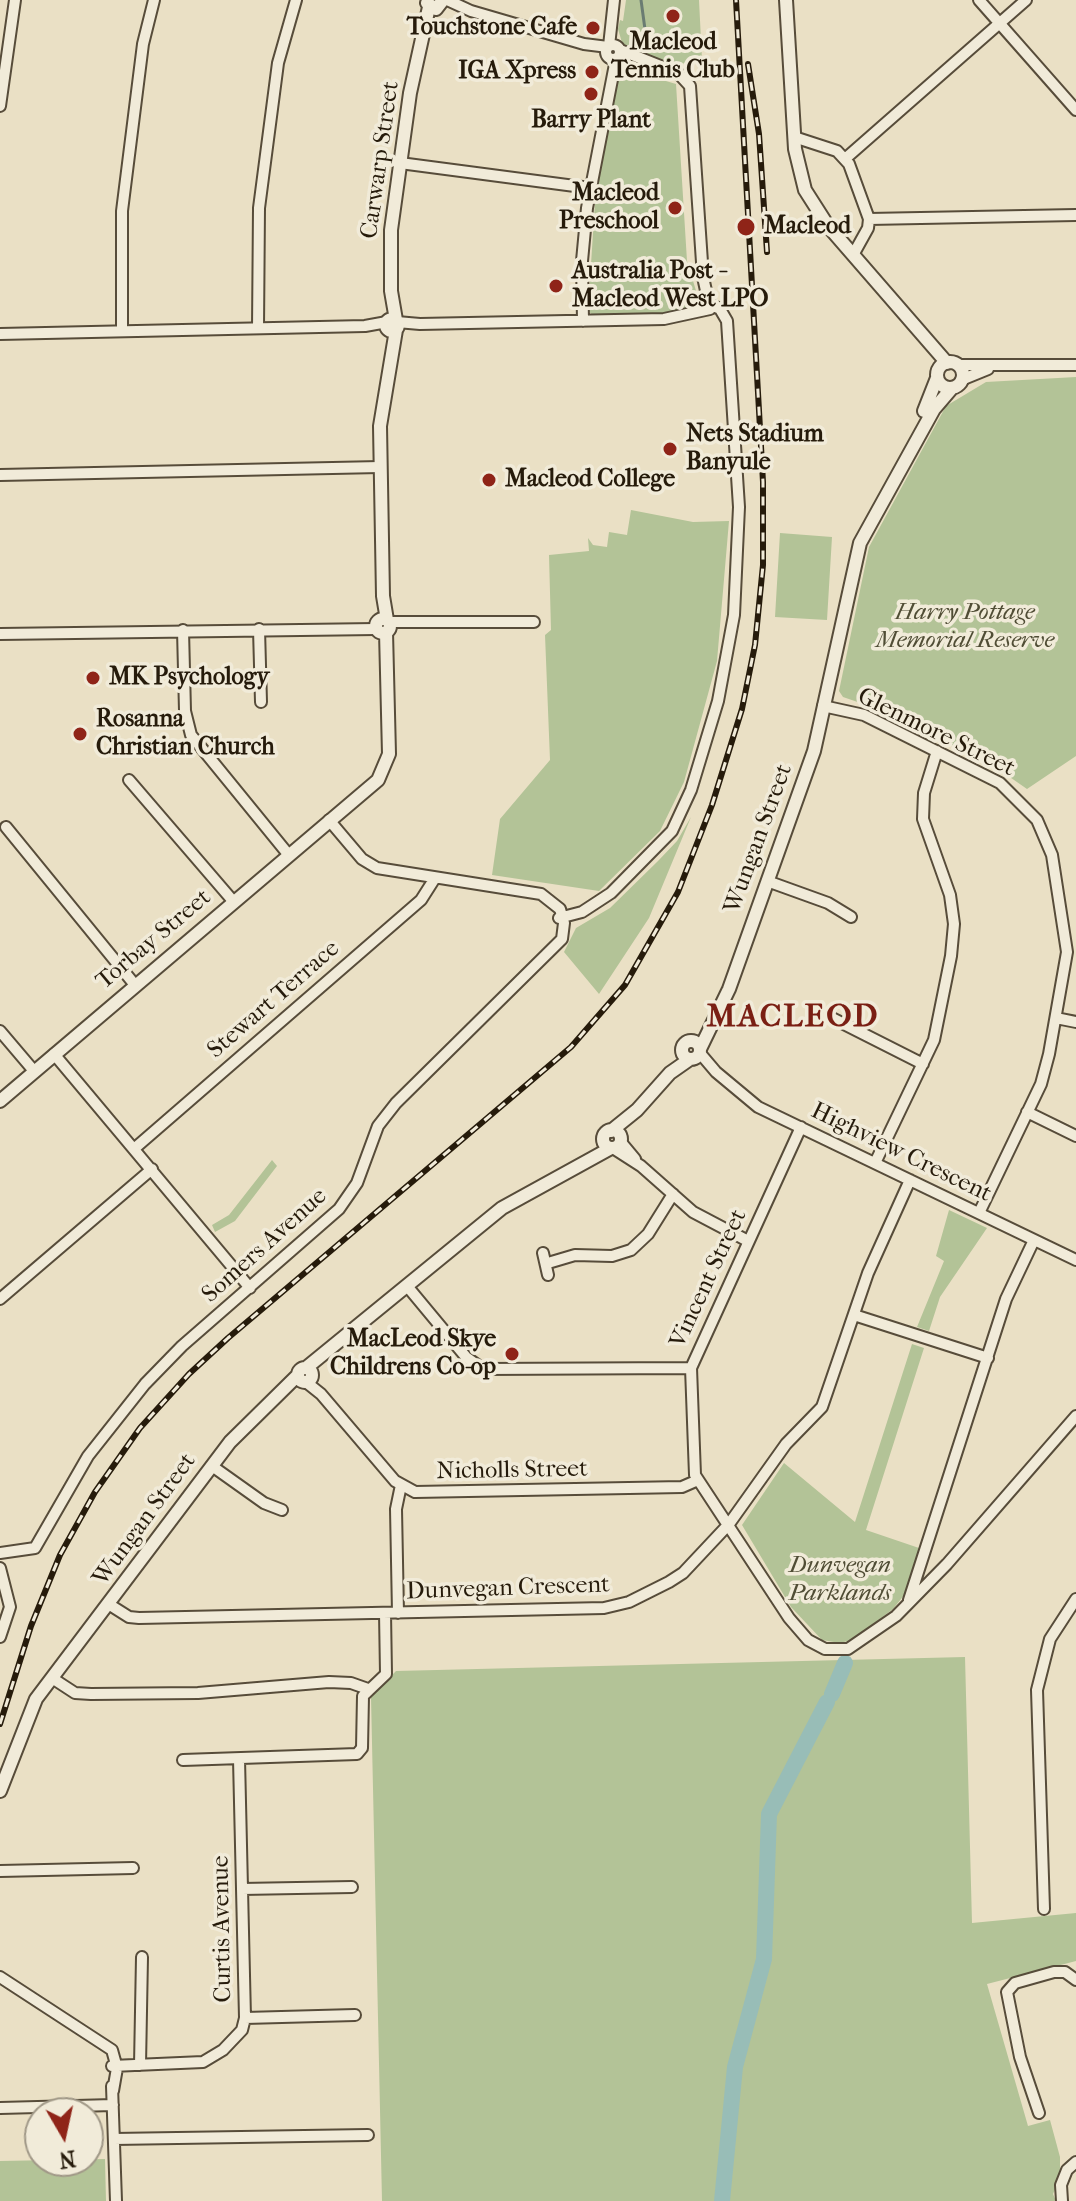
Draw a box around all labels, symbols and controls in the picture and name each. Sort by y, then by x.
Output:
marker: Macleod Tennis Club [664,7,682,25]
place label: Touchstone Cafe [407,14,577,42]
marker: Touchstone Cafe [584,19,602,37]
place label: Macleod Tennis Club [611,29,735,85]
place label: IGA Xpress [458,58,576,86]
marker: IGA Xpress [583,63,601,81]
street label: Carwarp Street [356,79,406,241]
marker: Barry Plant [582,85,600,103]
place label: Barry Plant [531,107,651,135]
place label: Macleod Preschool [559,180,659,236]
marker: Macleod Preschool [666,199,684,217]
place label: Macleod [764,213,851,241]
marker: Macleod [735,216,757,238]
place label: Australia Post - Macleod West LPO [572,258,769,314]
marker: Australia Post - Macleod West LPO [547,277,565,295]
place label: Nets Stadium Banyule [686,421,824,477]
marker: Nets Stadium Banyule [661,440,679,458]
place label: Macleod College [505,466,675,494]
marker: Macleod College [480,471,498,489]
park label: Harry Pottage Memorial Reserve [876,599,1054,655]
place label: MK Psychology [109,664,269,692]
marker: MK Psychology [84,669,102,687]
street label: Glenmore Street [853,682,1019,784]
place label: Rosanna Christian Church [96,706,275,762]
marker: Rosanna Christian Church [71,725,89,743]
street label: Wungan Street [719,760,799,918]
street label: Torbay Street [91,884,217,996]
street label: Stewart Terrace [202,935,346,1065]
district label: MACLEOD [706,999,880,1037]
street label: Highview Crescent [806,1097,996,1209]
street label: Somers Avenue [197,1182,333,1310]
street label: Vincent Street [664,1205,754,1353]
place label: MacLeod Skye Childrens Co-op [330,1326,496,1382]
marker: MacLeod Skye Childrens Co-op [503,1345,521,1363]
street label: Wungan Street [87,1448,203,1592]
street label: Nicholls Street [436,1455,588,1487]
park label: Dunvegan Parklands [789,1552,891,1608]
street label: Dunvegan Crescent [406,1571,610,1607]
street label: Curtis Avenue [207,1855,239,2003]
north arrow [24,2097,104,2177]
text: N [57,2145,78,2173]

